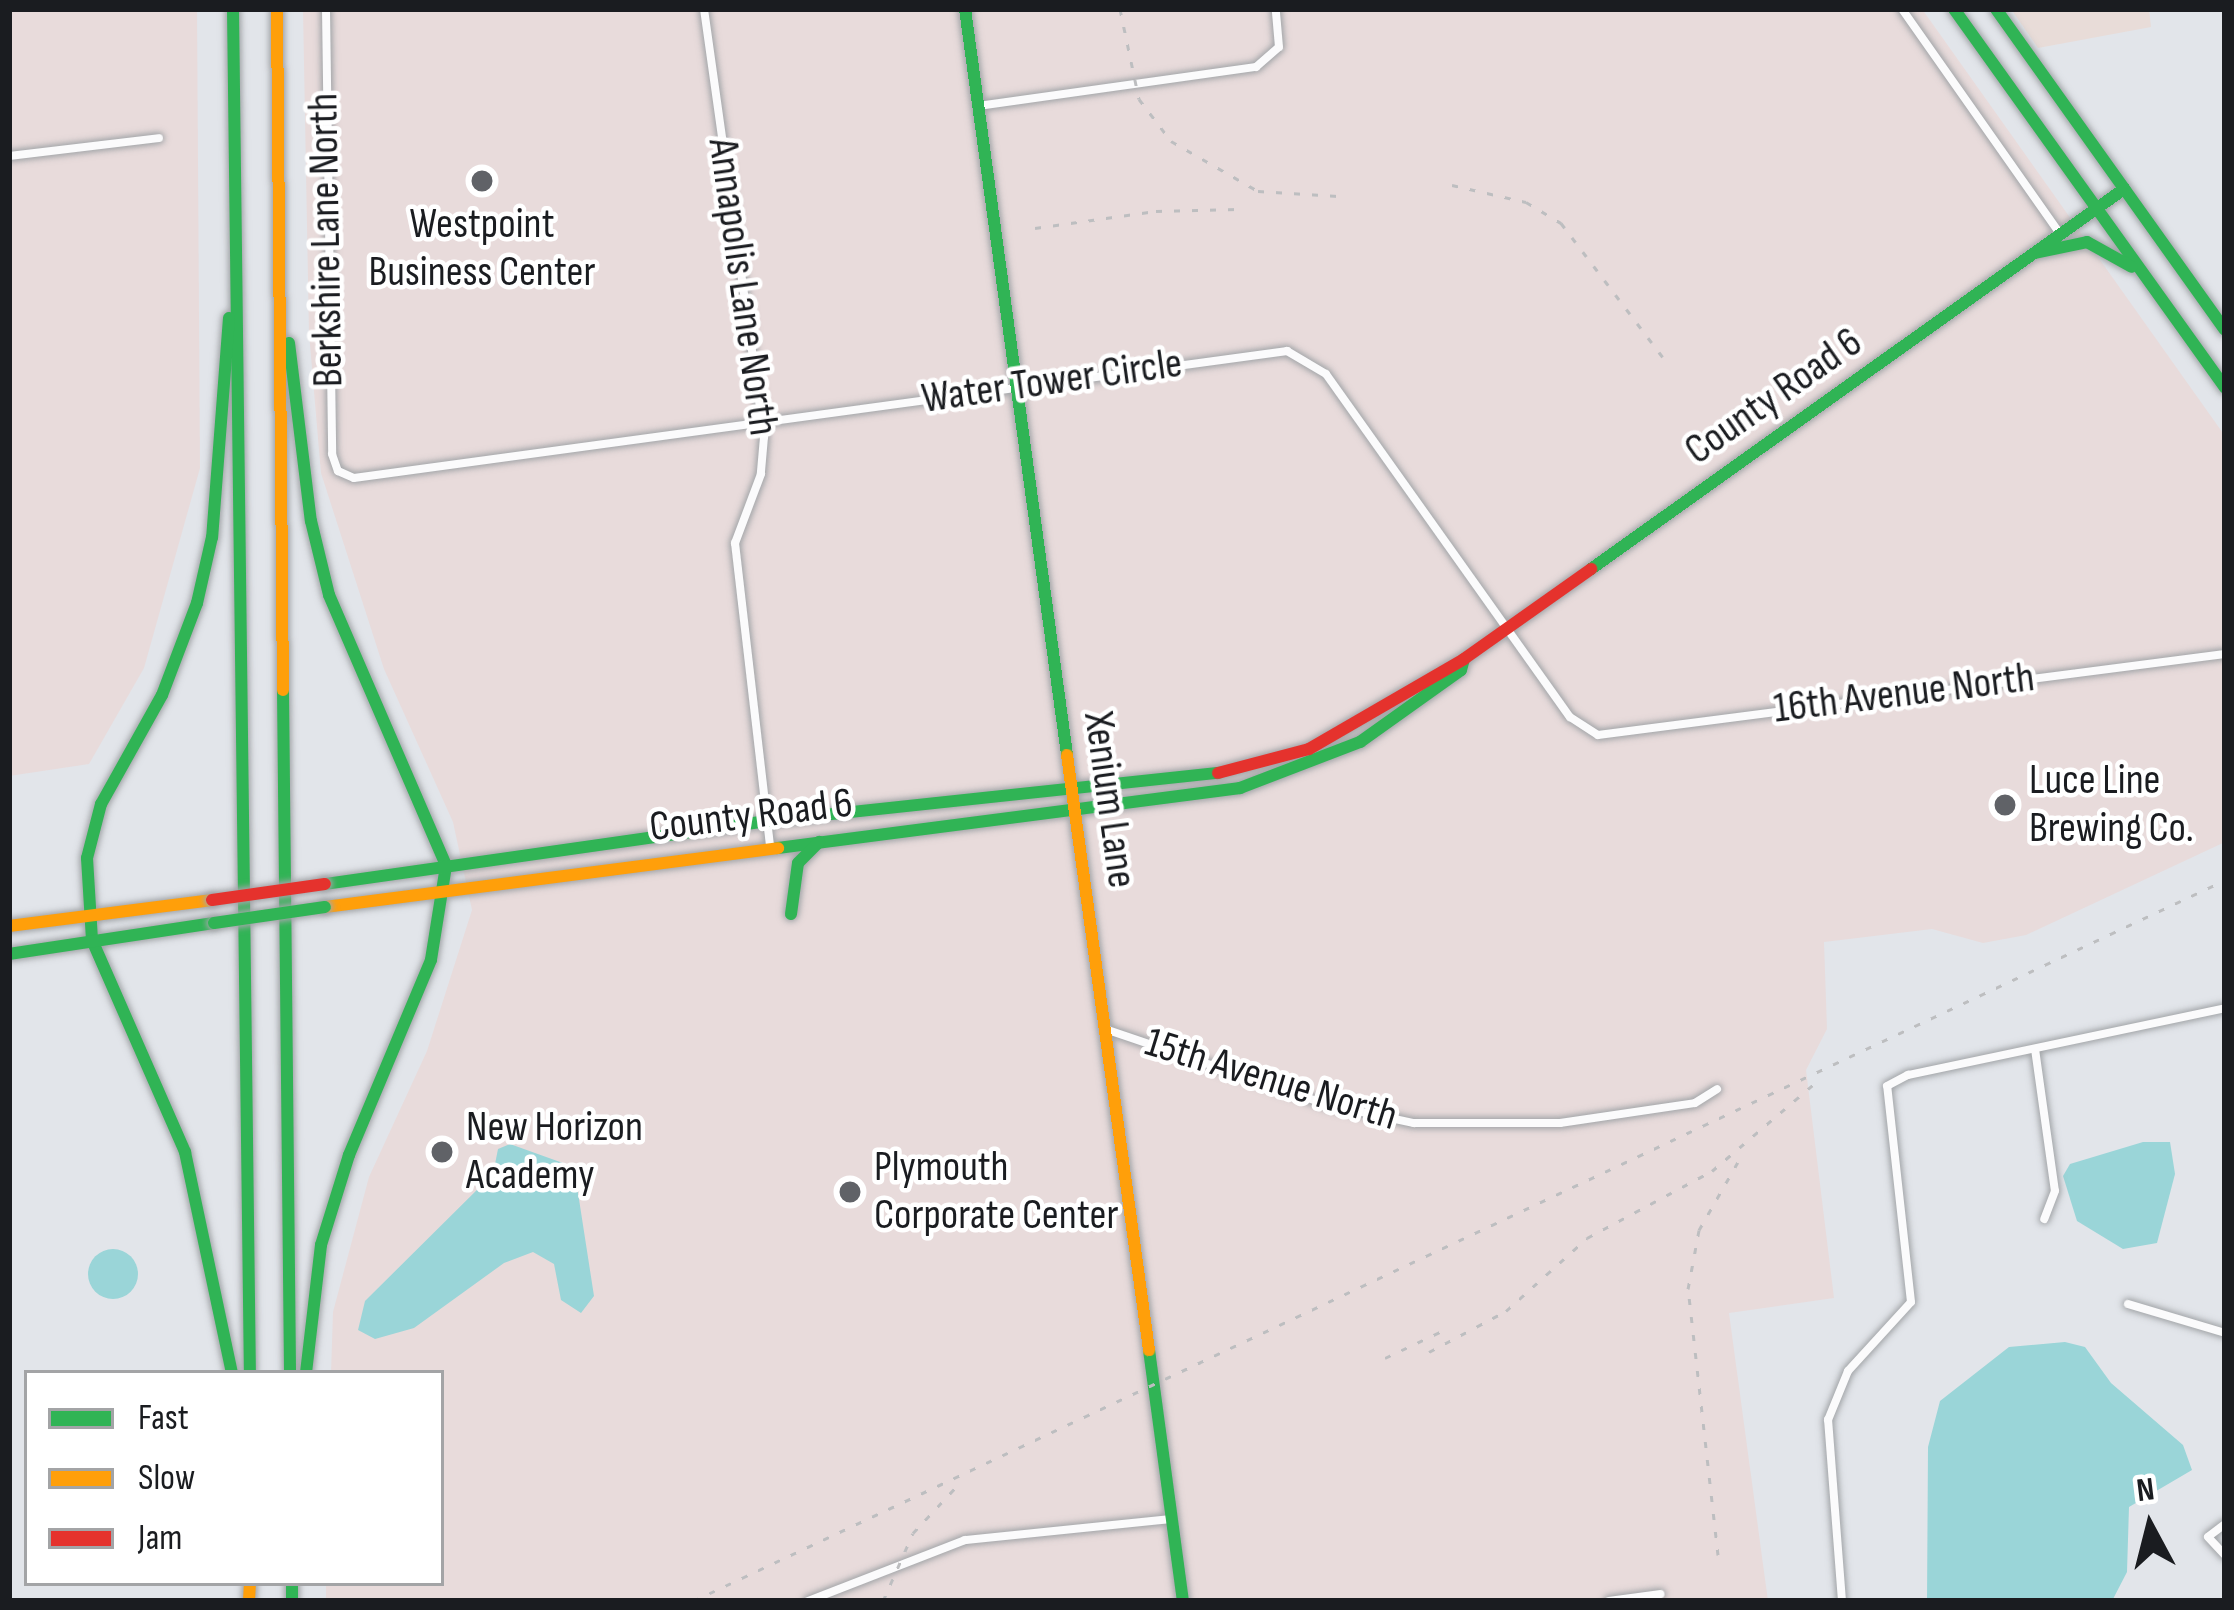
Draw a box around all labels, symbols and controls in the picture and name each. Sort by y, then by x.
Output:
street label: Berkshire Lane North [299,92,355,388]
street label: Annapolis Lane North [696,135,788,439]
marker: Westpoint Business Center [469,168,495,194]
place label: Westpoint Business Center [369,200,595,298]
street label: County Road 6 [1676,318,1872,476]
street label: Water Tower Circle [919,339,1185,425]
street label: 16th Avenue North [1771,653,2037,735]
street label: Xenium Lane [1072,709,1146,891]
place label: Luce Line Brewing Co. [2029,756,2194,854]
street label: County Road 6 [647,779,855,853]
marker: Luce Line Brewing Co. [1992,792,2018,818]
street label: 15th Avenue North [1139,1018,1403,1142]
place label: New Horizon Academy [466,1103,643,1202]
marker: New Horizon Academy [429,1139,455,1165]
place label: Plymouth Corporate Center [874,1143,1118,1242]
marker: Plymouth Corporate Center [837,1179,863,1205]
legend [24,1370,444,1586]
text: Fast [138,1397,189,1440]
text: Slow [138,1457,195,1500]
north arrow [2090,1466,2210,1586]
text: N [2134,1469,2157,1511]
text: Jam [138,1517,182,1560]

